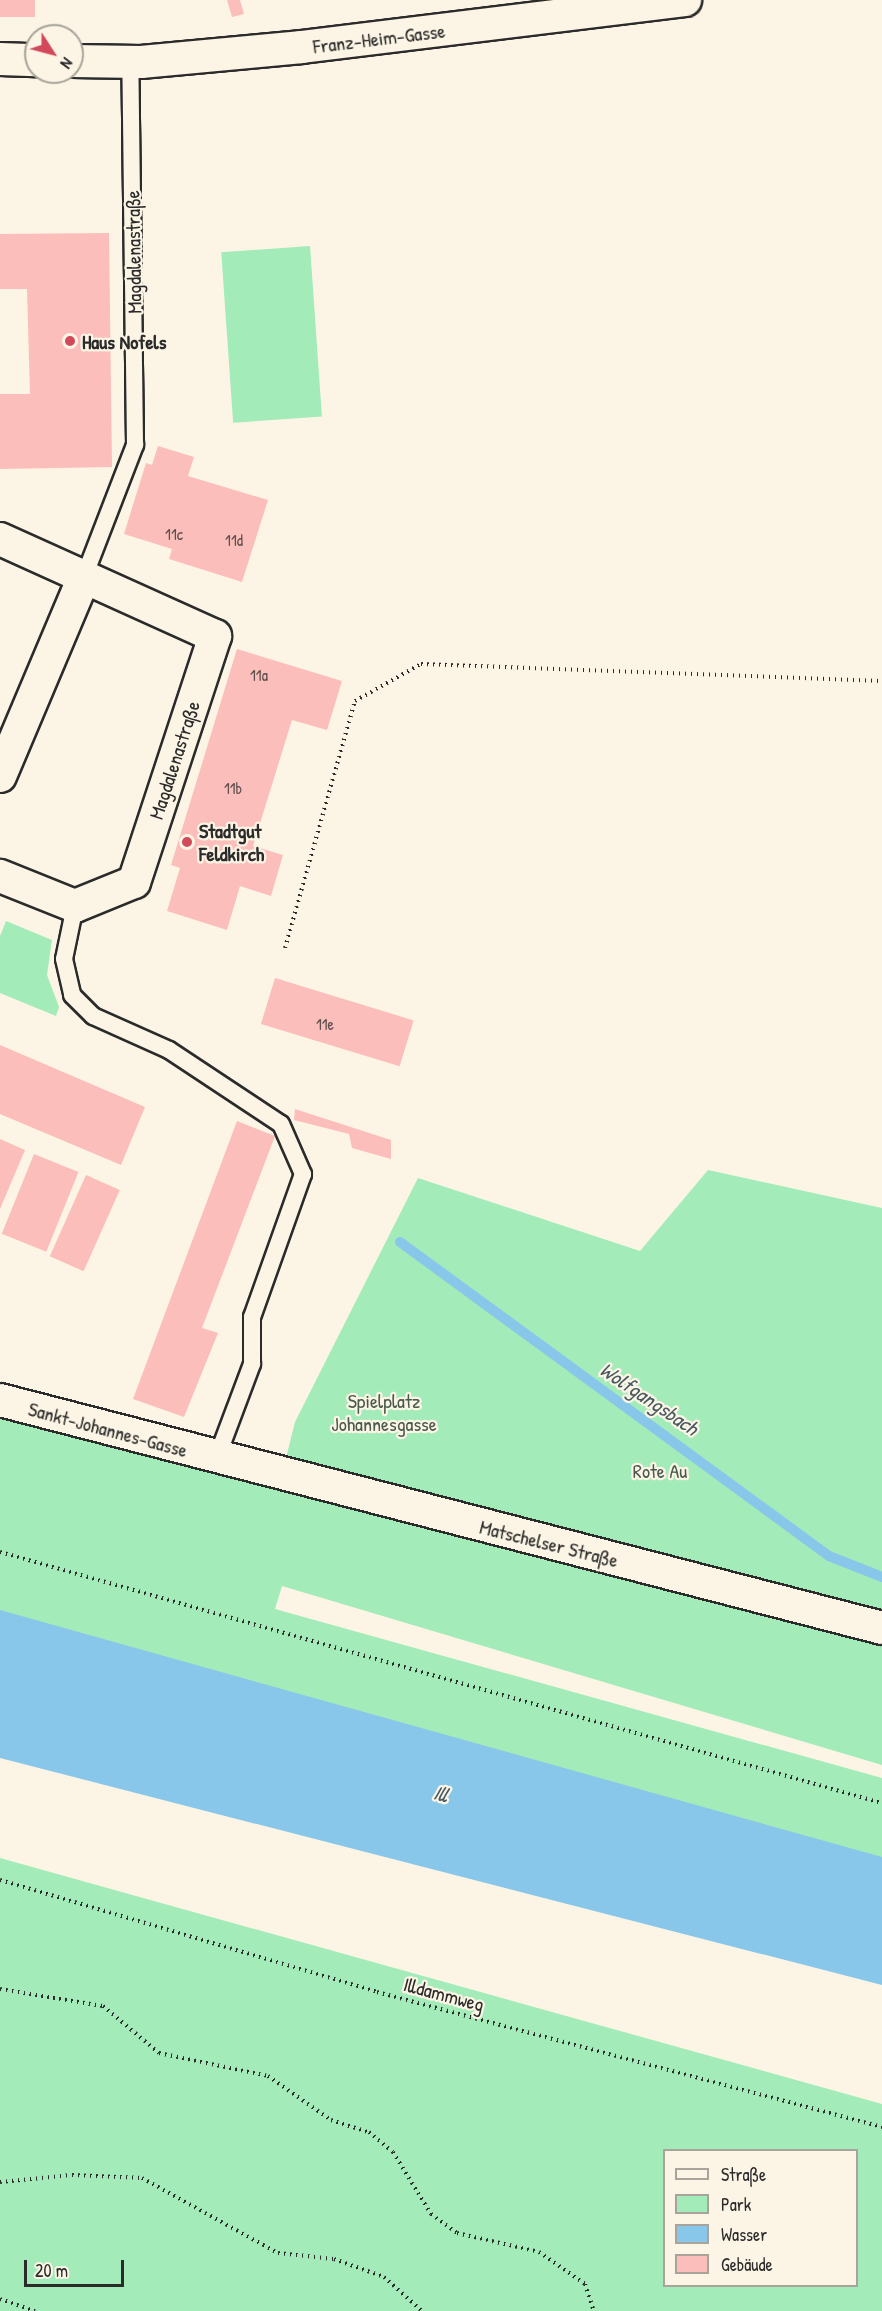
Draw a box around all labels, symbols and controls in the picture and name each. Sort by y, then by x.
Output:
street label: Franz-Heim-Gasse [312,18,446,58]
north arrow [24,24,84,84]
text: N [56,53,78,73]
street label: Magdalenastraße [120,190,146,314]
place label: Haus Nofels [82,329,166,353]
marker: Haus Nofels [63,334,77,348]
house number: 11c [165,524,183,544]
house number: 11d [225,530,243,550]
house number: 11a [250,665,268,685]
street label: Magdalenastraße [144,698,204,822]
house number: 11b [224,778,242,798]
place label: Stadtgut Feldkirch [199,819,264,866]
marker: Stadtgut Feldkirch [180,835,194,849]
house number: 11e [316,1014,334,1034]
water label: Wolfgangsbach [595,1357,703,1441]
park label: Spielplatz Johannesgasse [331,1388,437,1435]
street label: Sankt-Johannes-Gasse [26,1396,190,1462]
park label: Rote Au [633,1458,687,1482]
street label: Matschelser Straße [477,1514,621,1572]
water label: Ill [431,1780,451,1808]
street label: Illdammweg [401,1972,487,2016]
legend [663,2149,858,2287]
text: Straße [721,2162,766,2187]
text: Park [721,2192,751,2217]
text: Wasser [721,2222,767,2247]
scale bar [27,2248,128,2286]
text: Gebäude [721,2252,773,2277]
text: 20 m [35,2258,68,2283]

